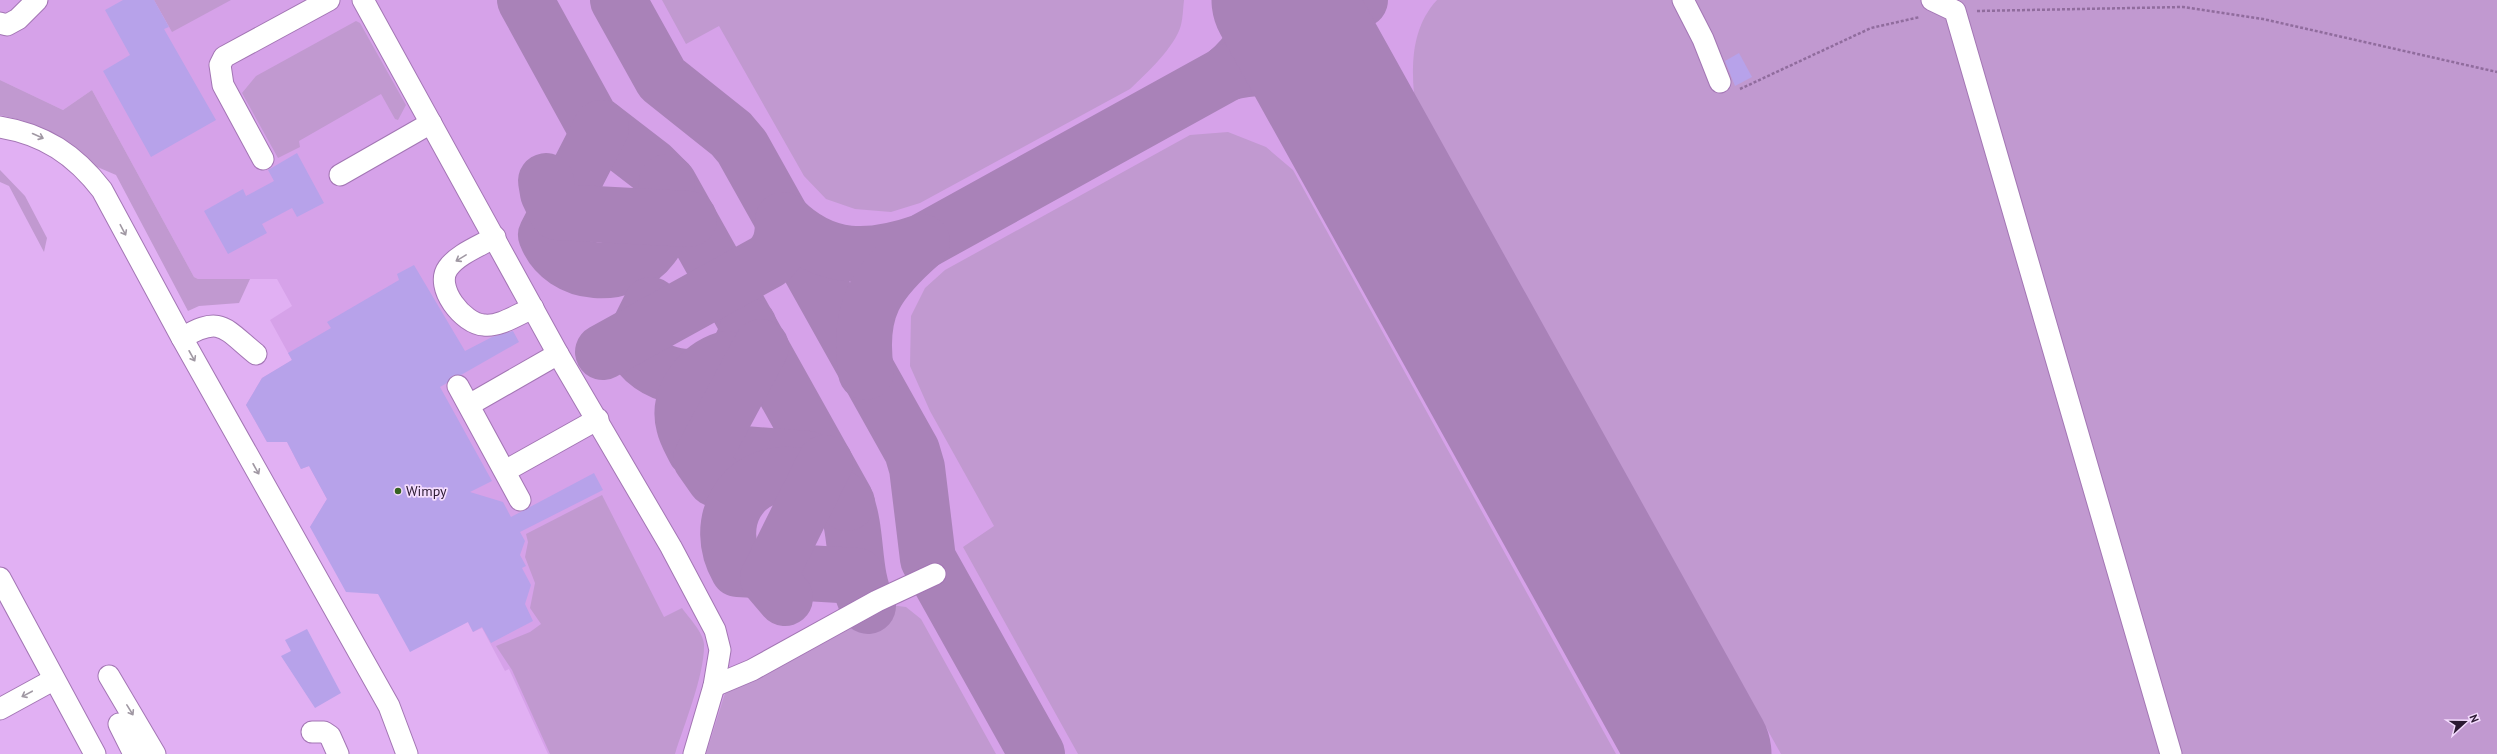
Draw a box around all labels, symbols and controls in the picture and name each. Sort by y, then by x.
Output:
one-way arrow [31,133,43,141]
one-way arrow [120,223,128,235]
one-way arrow [455,254,467,262]
one-way arrow [189,350,197,362]
one-way arrow [252,463,260,475]
place label: Wimpy [406,482,447,500]
marker: Wimpy [393,486,403,496]
one-way arrow [21,691,33,699]
north arrow [2445,702,2485,742]
one-way arrow [126,704,134,715]
text: N [2467,713,2482,724]

